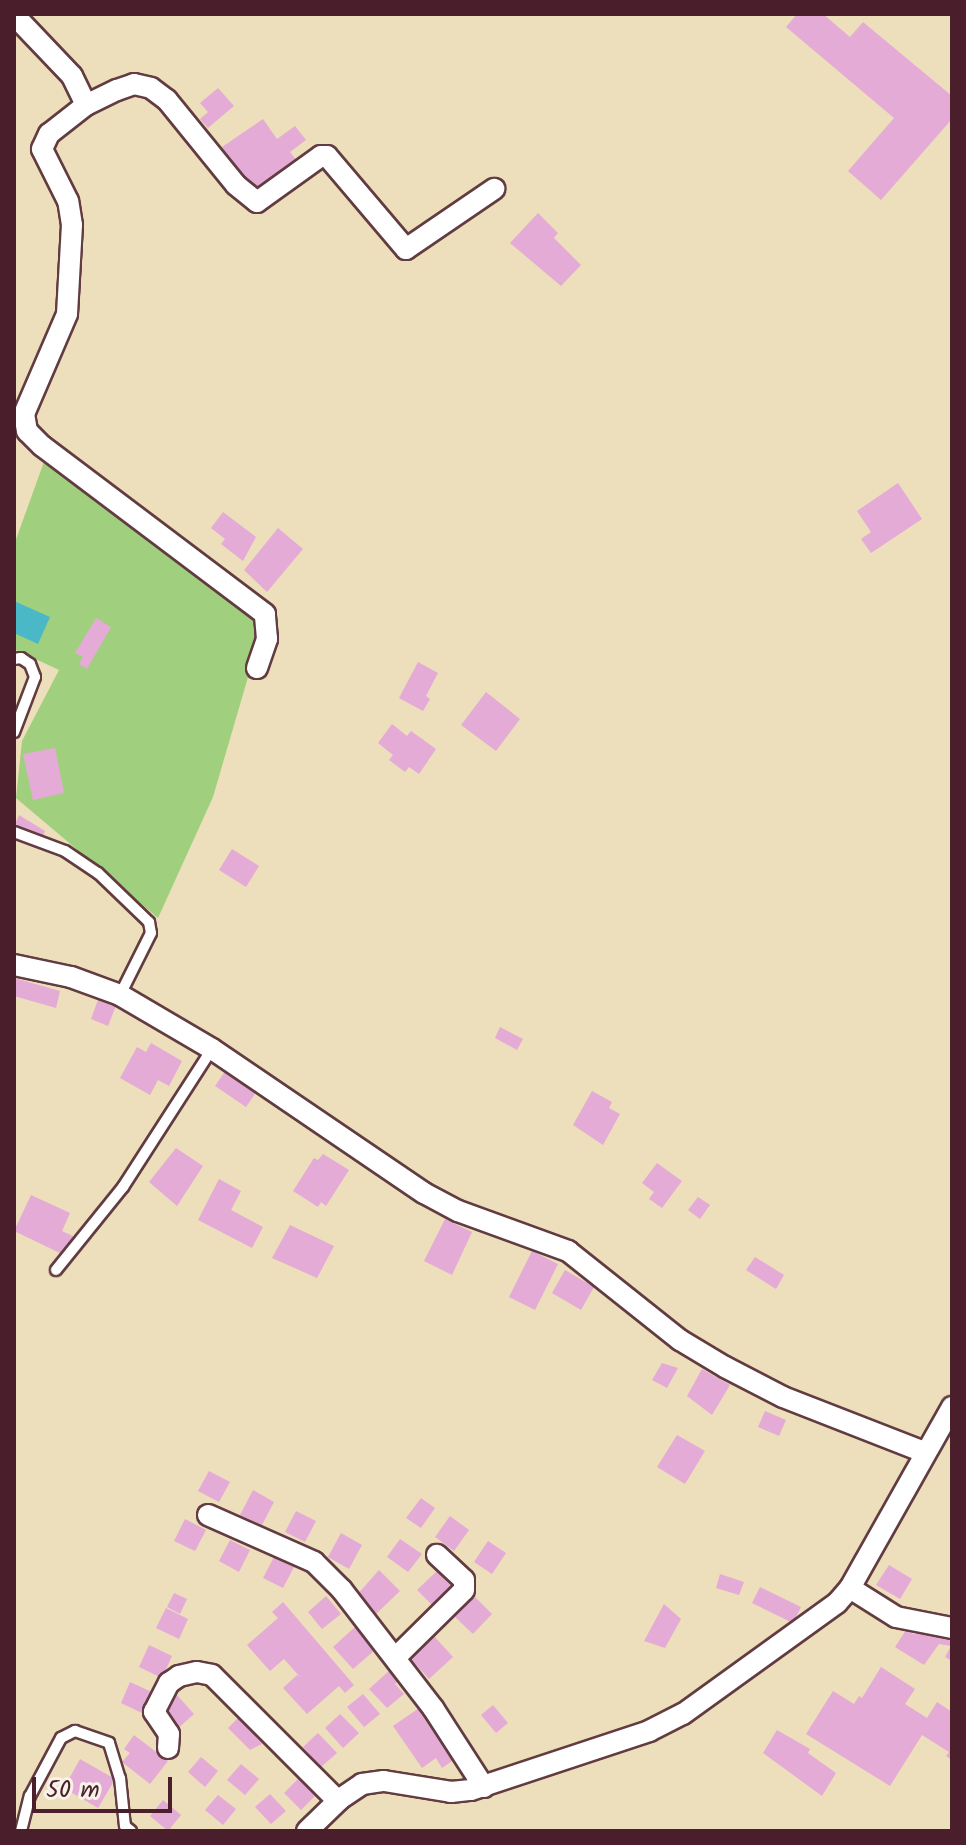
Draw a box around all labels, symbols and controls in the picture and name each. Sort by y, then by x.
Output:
scale bar [36,1761,176,1811]
text: 50 m [46,1771,100,1810]

